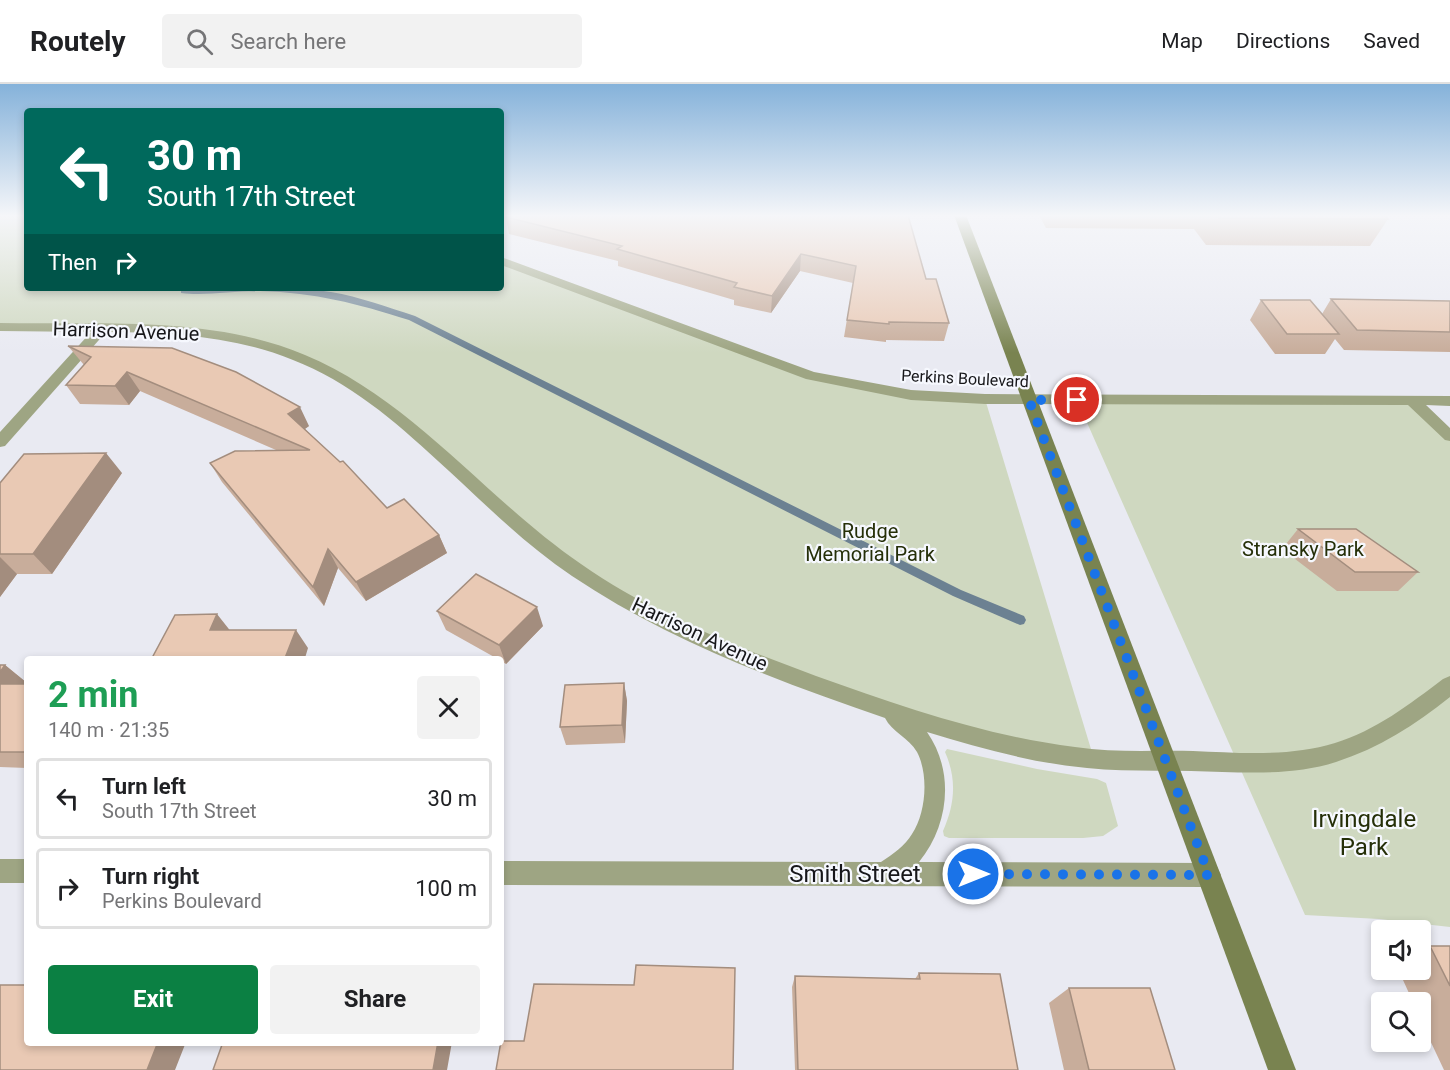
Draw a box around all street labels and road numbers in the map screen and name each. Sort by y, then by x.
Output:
street label: Harrison Avenue [52,316,200,346]
street label: Perkins Boulevard [901,366,1029,391]
street label: Harrison Avenue [628,592,772,676]
street label: Smith Street [789,860,921,888]

